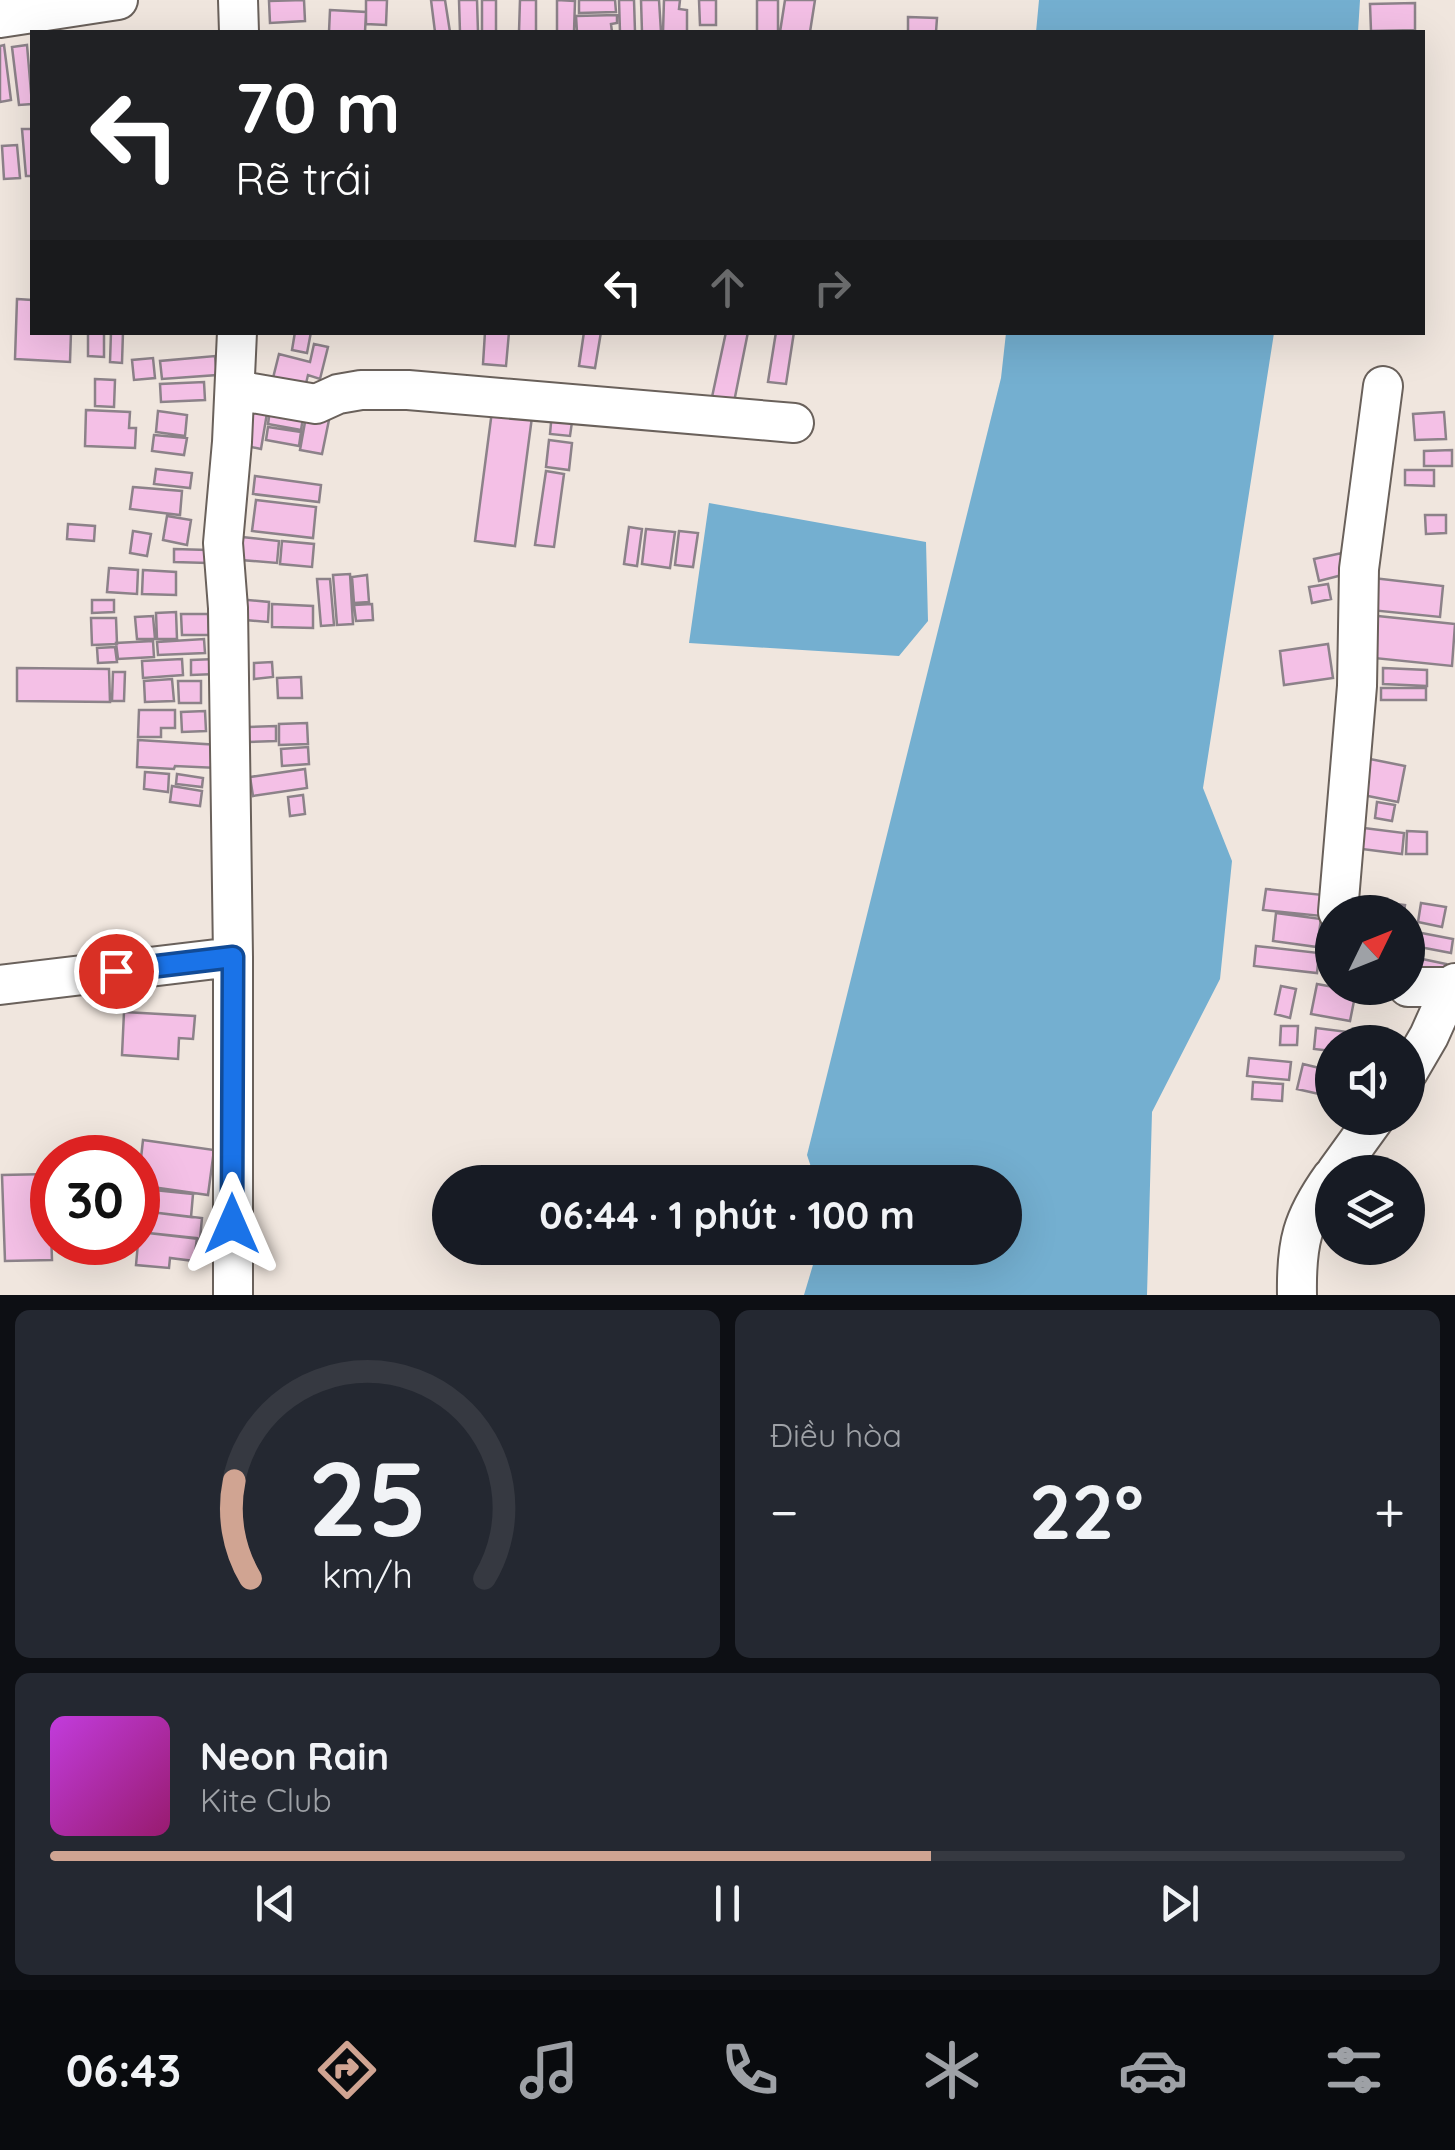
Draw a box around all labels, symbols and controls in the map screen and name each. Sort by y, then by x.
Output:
text: 70 m [235,63,401,151]
icon: left [70,70,200,200]
text: Rẽ trái [235,150,372,206]
icon: left [595,260,650,315]
icon: ahead [700,260,755,315]
icon: right [805,260,860,315]
north arrow [1315,895,1425,1005]
map controls [1315,895,1425,1265]
pin [74,929,159,1014]
icon: arrive [89,944,144,999]
button: sound [1315,1025,1425,1135]
speed limit sign: 30 [30,1135,160,1265]
button: layers [1315,1155,1425,1265]
position arrow [180,1172,284,1276]
text: 06:44 · 1 phút · 100 m [539,1191,915,1239]
text: Điều hòa [770,1415,902,1455]
text: 25 [308,1432,427,1562]
text: 22° [1029,1464,1144,1558]
text: − [770,1477,799,1546]
text: + [1374,1477,1405,1546]
text: km/h [322,1552,413,1597]
text: Neon Rain [200,1732,389,1780]
text: Kite Club [200,1780,332,1820]
icon: previous [248,1876,303,1931]
icon: pause [700,1876,755,1931]
icon: next [1152,1876,1207,1931]
icon: directions [312,2035,382,2105]
icon: music [514,2035,584,2105]
icon: phone [715,2035,785,2105]
icon: climate [917,2035,987,2105]
icon: car [1118,2035,1188,2105]
icon: filters [1319,2035,1389,2105]
text: 06:43 [66,2042,181,2098]

